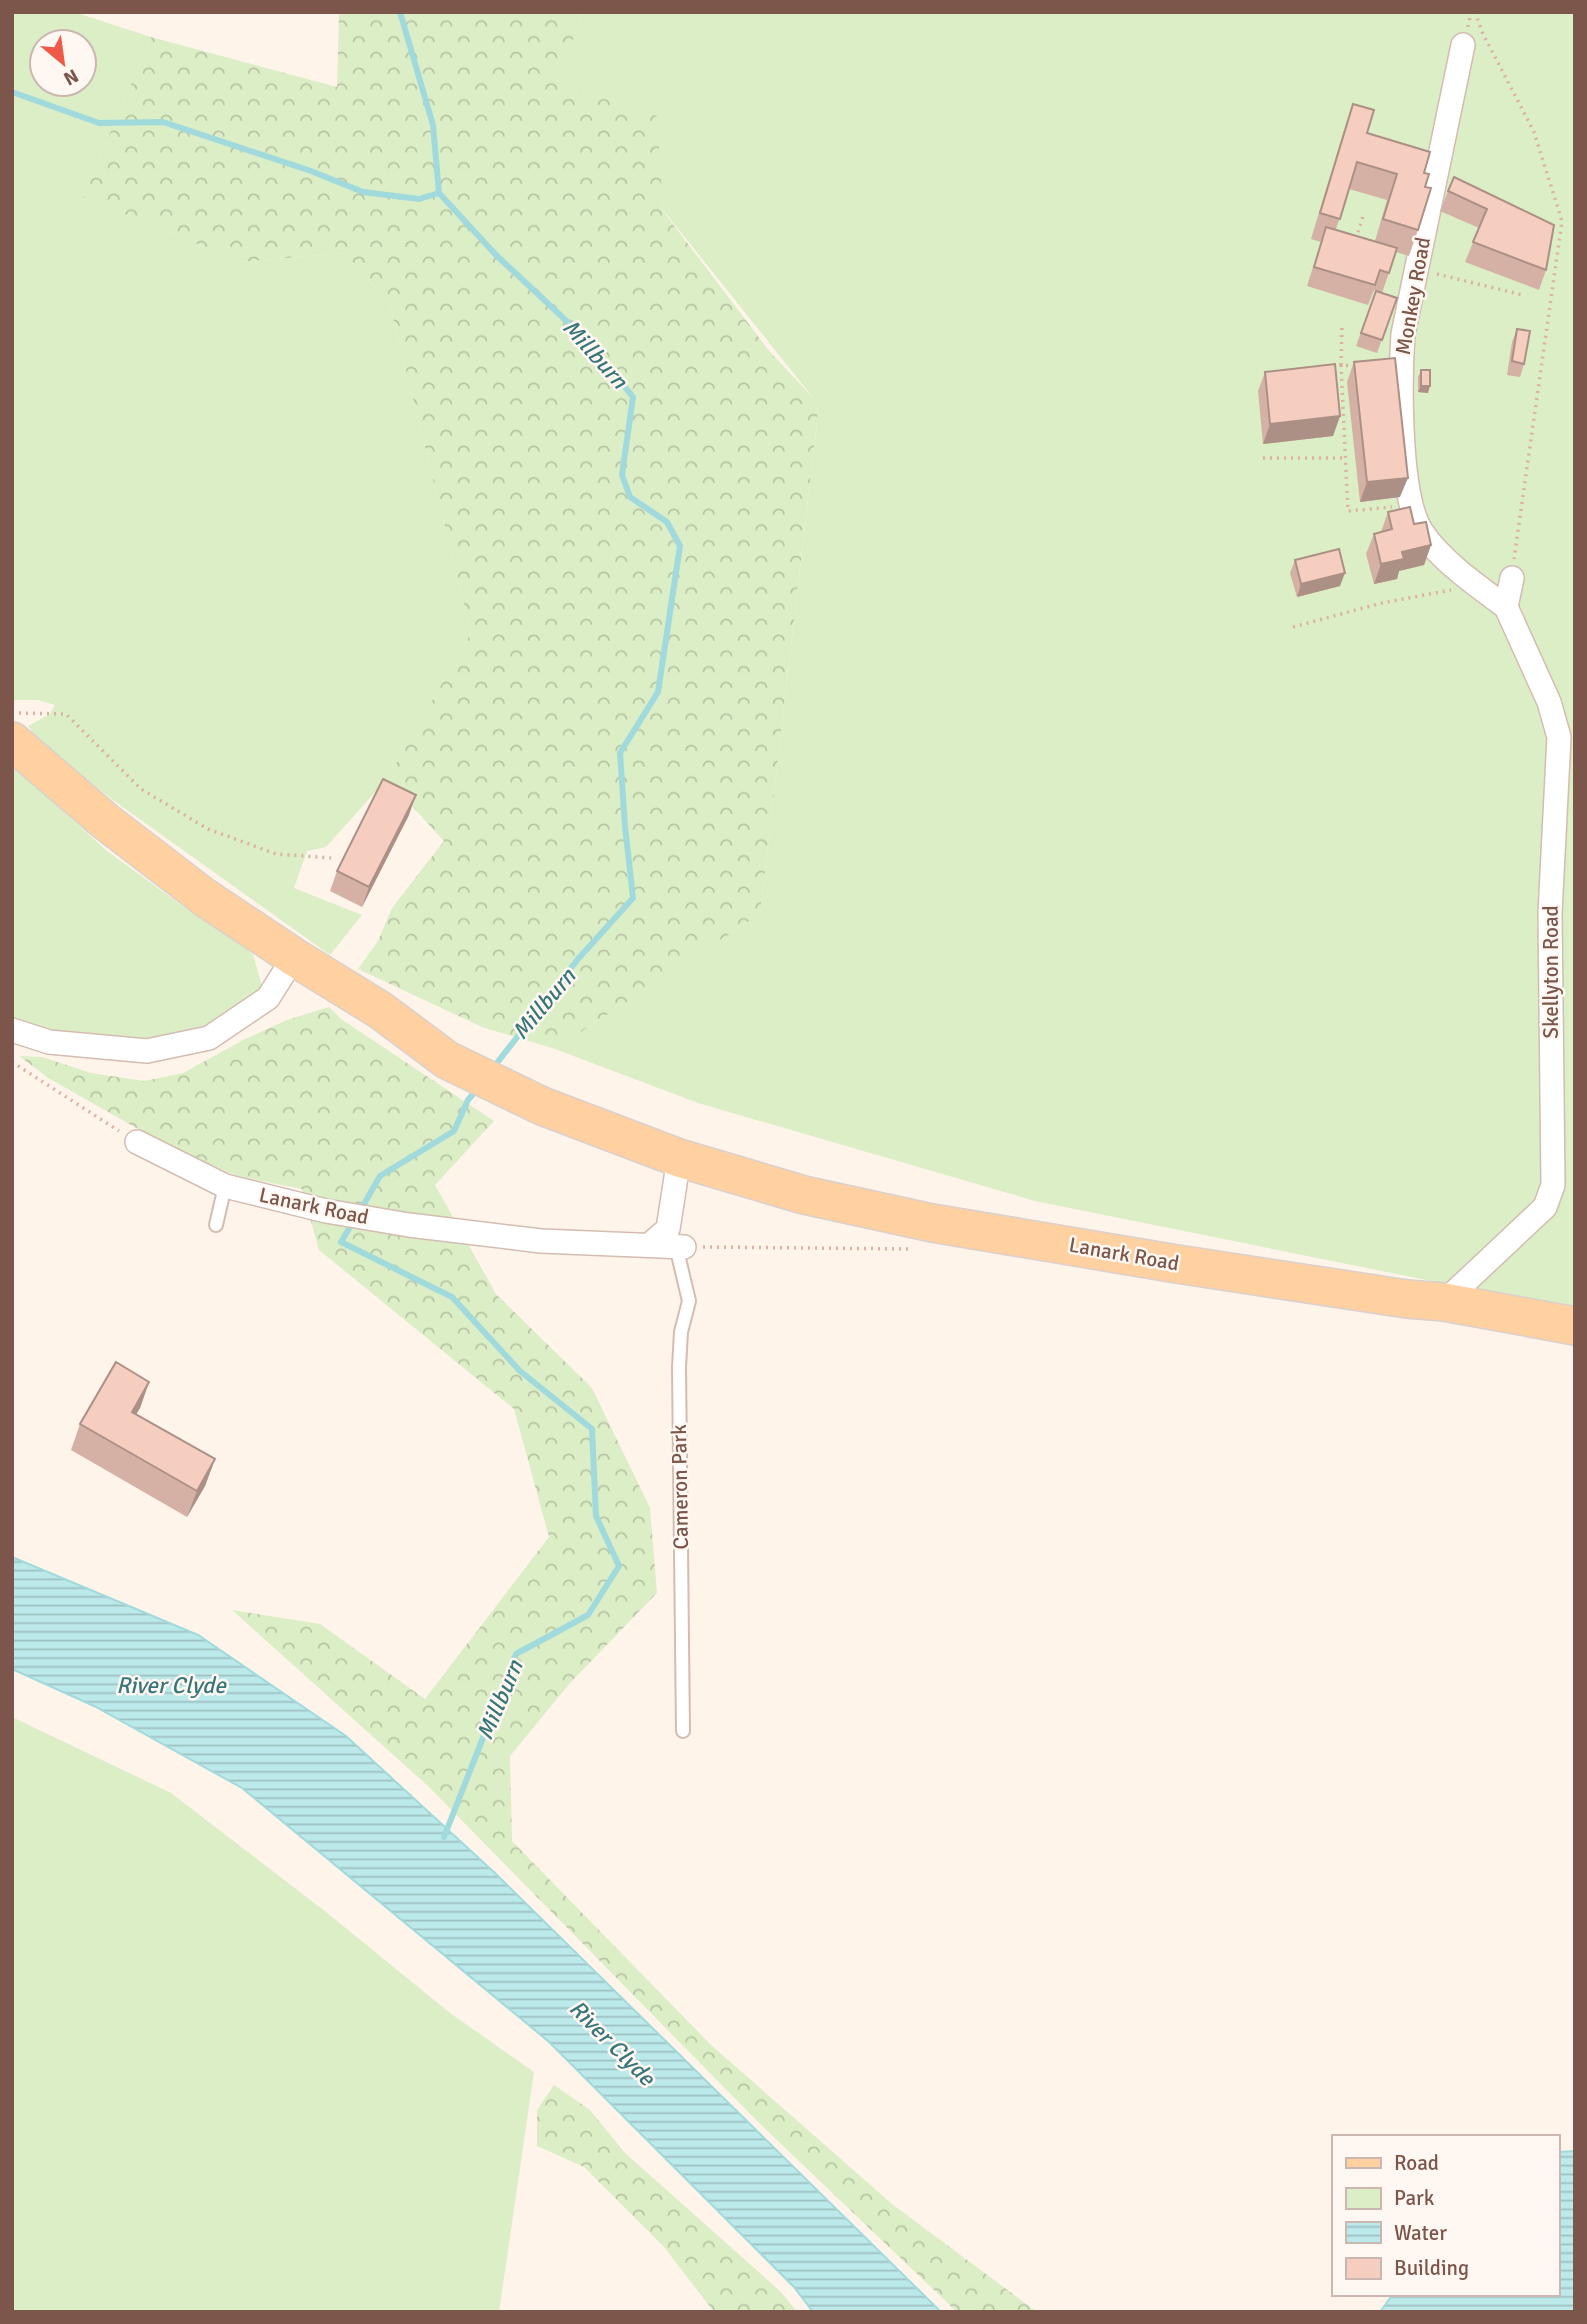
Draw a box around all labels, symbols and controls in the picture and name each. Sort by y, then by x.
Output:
north arrow [28,28,98,98]
text: N [59,63,82,91]
street label: Monkey Road [1390,235,1436,357]
water label: Millburn [556,313,635,396]
street label: Skellyton Road [1538,905,1564,1039]
water label: Millburn [506,961,583,1045]
street label: Lanark Road [257,1182,371,1230]
street label: Lanark Road [1067,1232,1181,1276]
street label: Cameron Park [666,1424,694,1550]
water label: Millburn [470,1654,530,1744]
water label: River Clyde [116,1671,227,1700]
water label: River Clyde [563,1994,662,2093]
legend [1332,2135,1559,2296]
text: Road [1394,2150,1439,2176]
text: Park [1394,2185,1435,2211]
text: Water [1394,2220,1447,2246]
text: Building [1394,2255,1469,2281]

